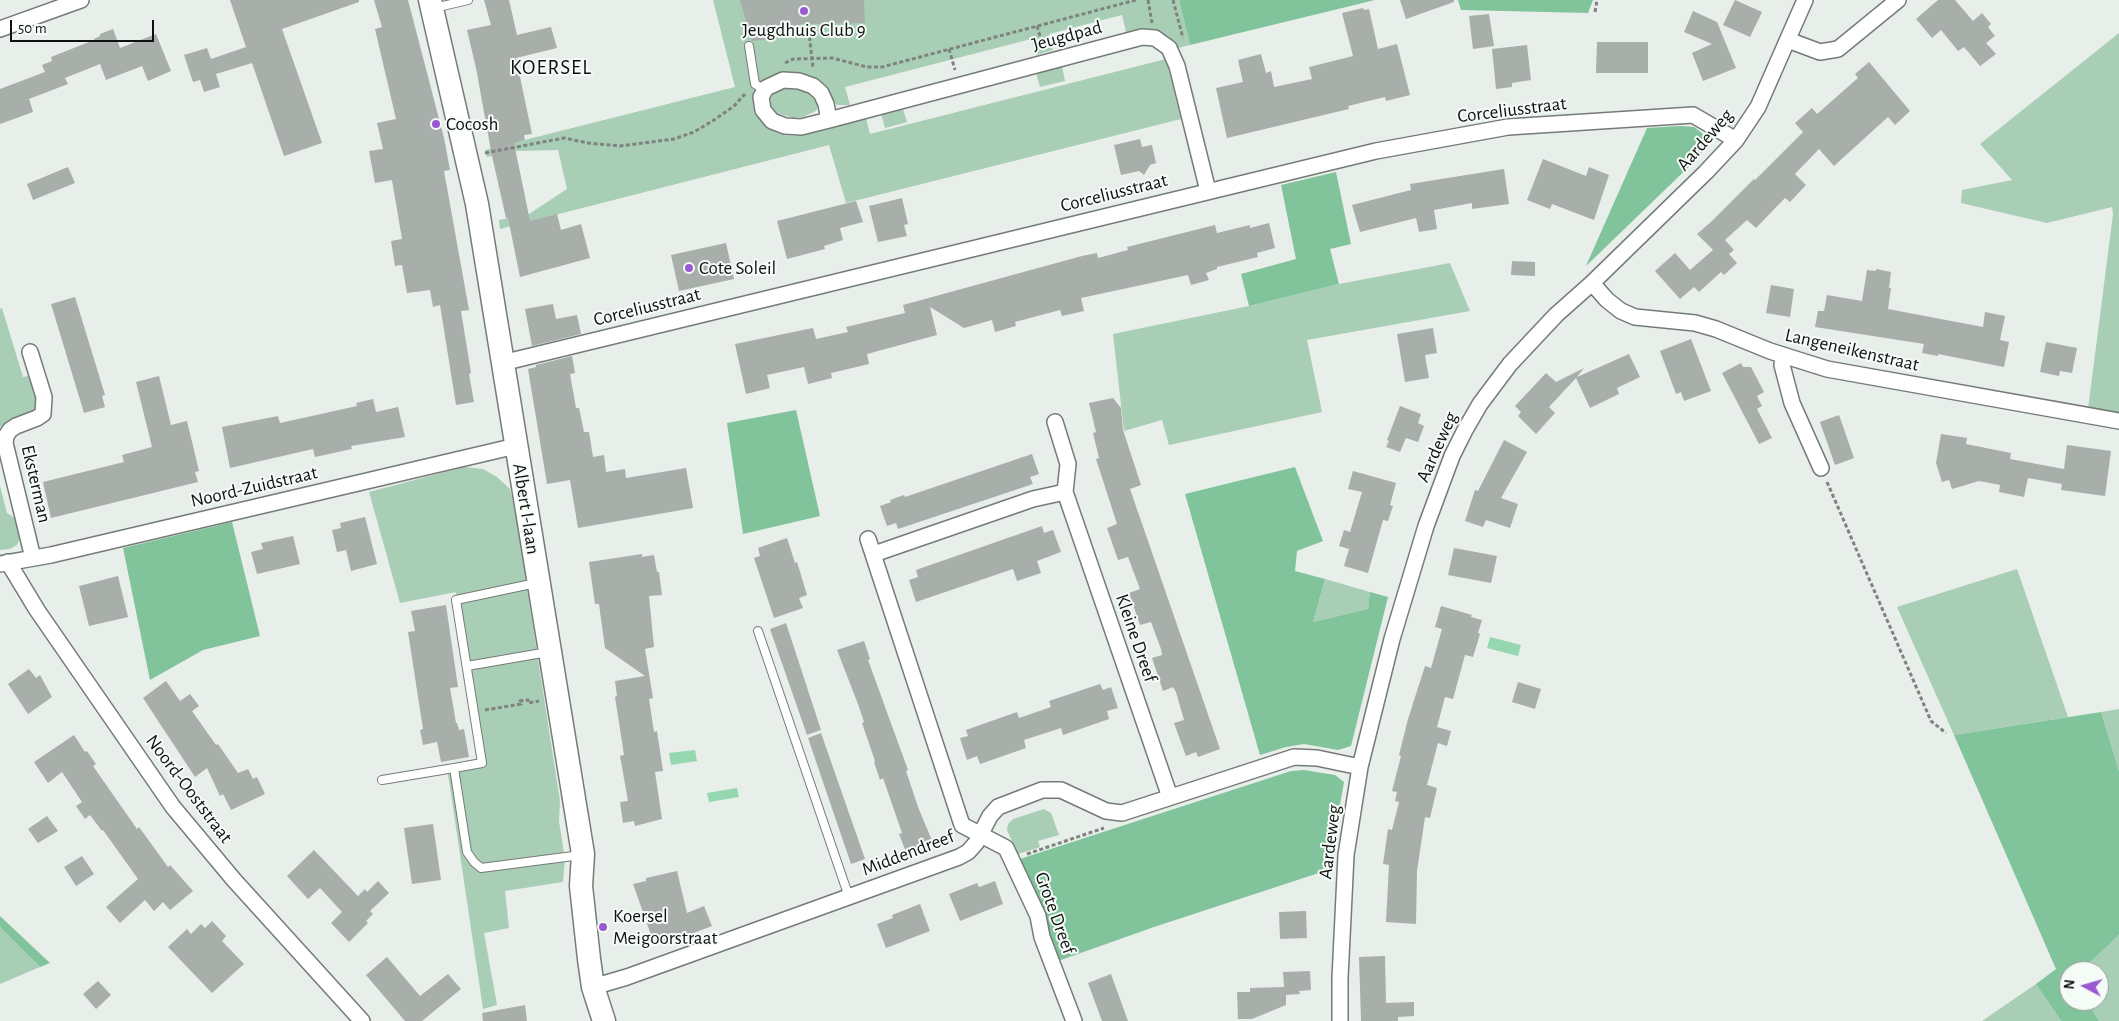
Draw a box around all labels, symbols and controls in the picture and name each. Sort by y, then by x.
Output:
marker: Jeugdhuis Club 9 [798,5,810,17]
scale bar [12,10,156,42]
street label: Jeugdpad [1030,16,1104,56]
place label: Jeugdhuis Club 9 [742,19,866,41]
text: 50 m [18,21,47,36]
district label: KOERSEL [509,55,593,81]
street label: Corceliusstraat [1456,92,1568,128]
street label: Aardeweg [1672,104,1738,176]
place label: Cocosh [446,113,498,135]
marker: Cocosh [430,118,442,130]
street label: Corceliusstraat [1058,169,1170,217]
place label: Cote Soleil [699,257,776,279]
marker: Cote Soleil [683,262,695,274]
street label: Corceliusstraat [591,283,703,331]
street label: Langeneikenstraat [1783,323,1921,377]
street label: Aardeweg [1411,408,1463,486]
street label: Eksterman [16,443,56,525]
street label: Noord-Zuidstraat [188,461,320,513]
street label: Albert I-laan [508,462,544,556]
street label: Kleine Dreef [1110,591,1162,685]
street label: Noord-Ooststraat [141,730,237,848]
street label: Aardeweg [1314,804,1346,880]
street label: Middendreef [859,825,957,881]
street label: Grote Dreef [1030,869,1080,957]
place label: Koersel Meigoorstraat [613,905,717,949]
marker: Koersel Meigoorstraat [597,921,609,933]
north arrow [2059,961,2109,1011]
text: N [2063,979,2078,990]

